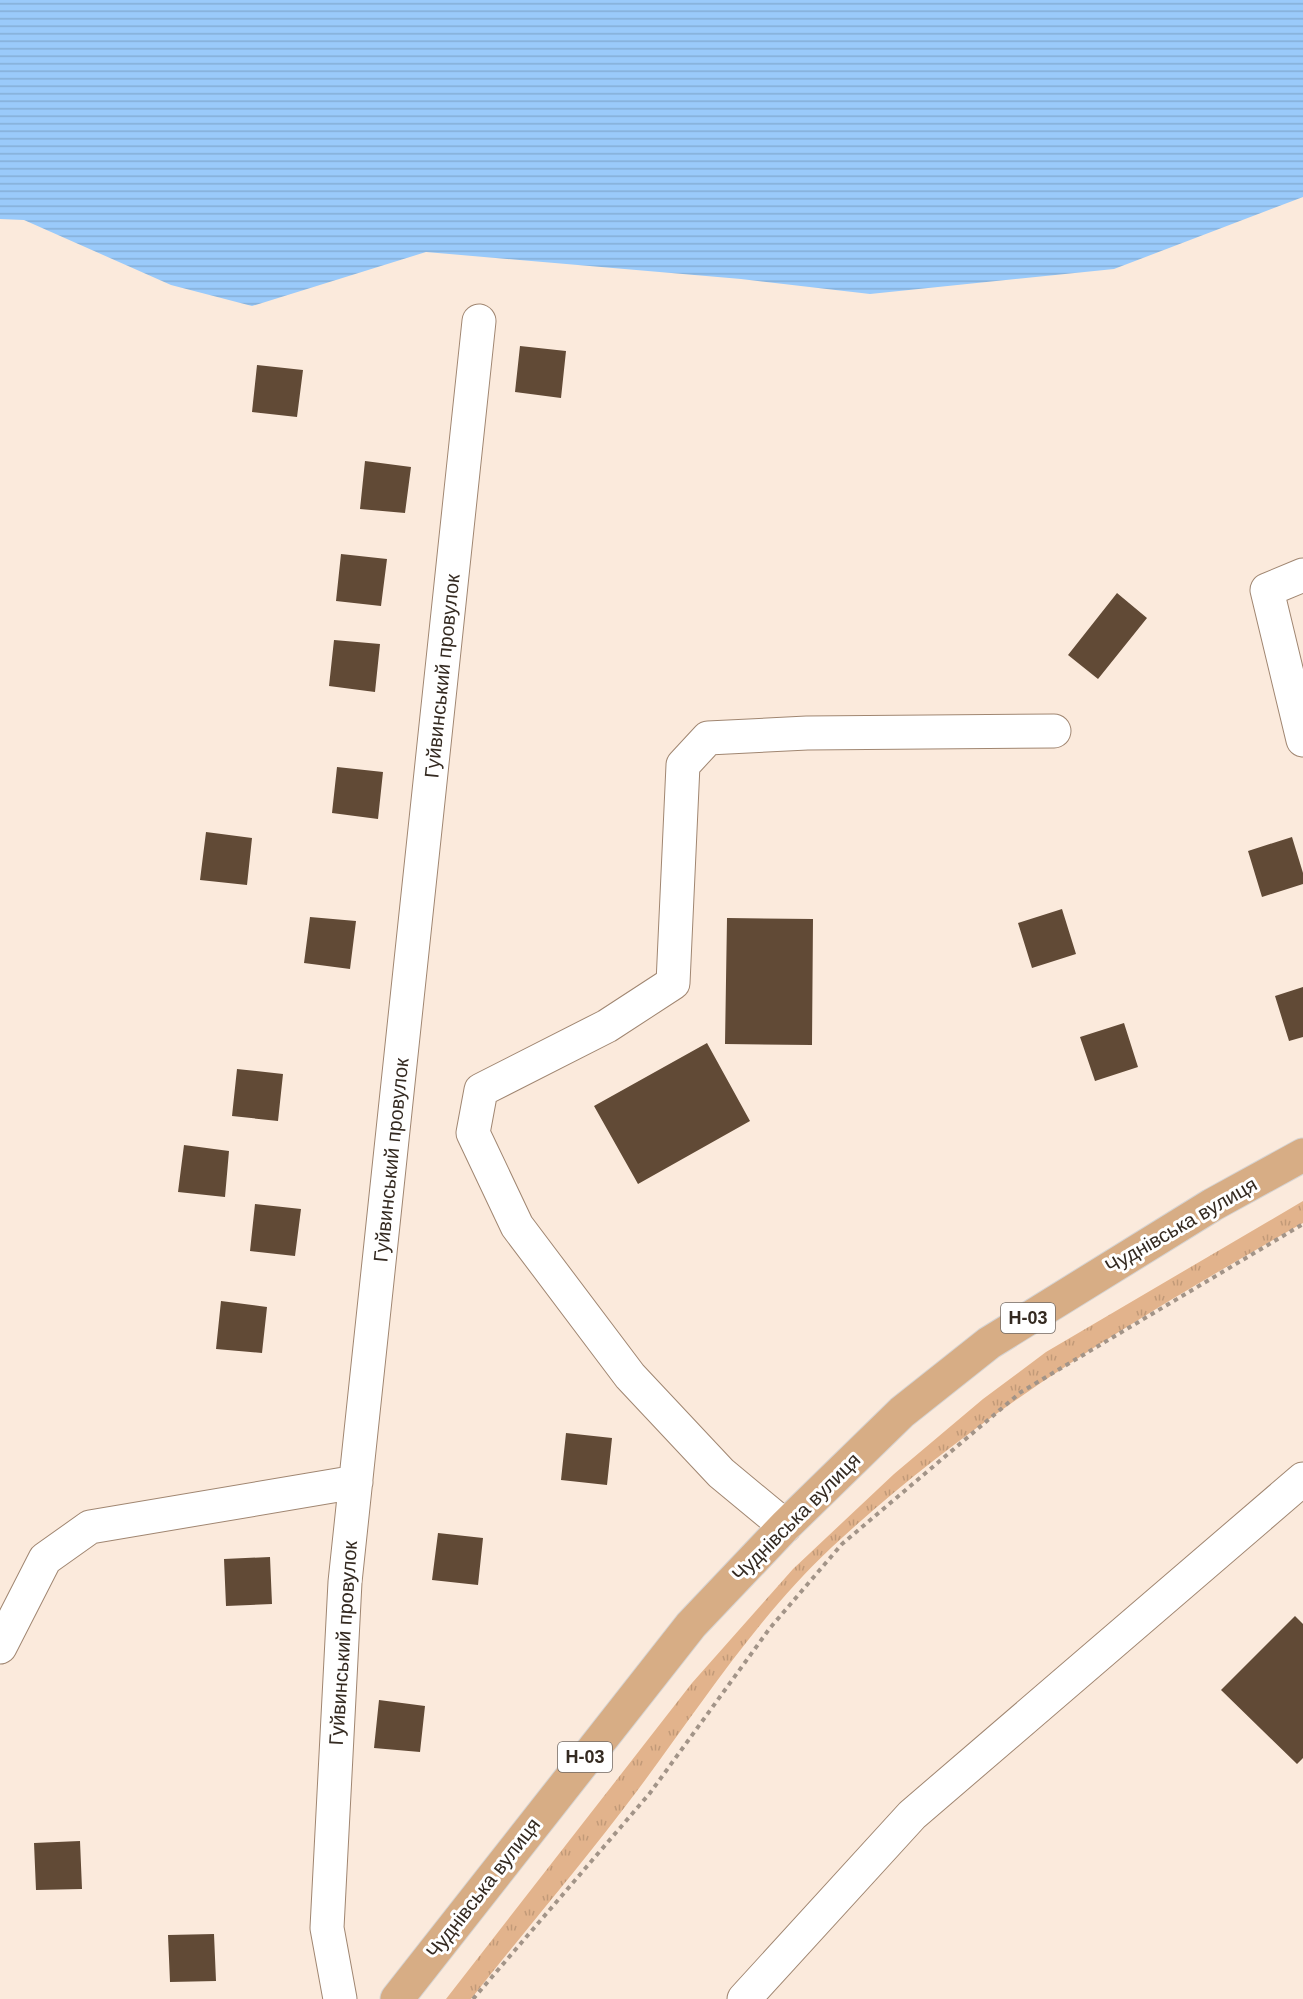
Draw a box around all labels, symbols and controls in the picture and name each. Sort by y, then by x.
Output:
street label: Гуйвинський провулок [420,573,464,779]
street label: Гуйвинський провулок [369,1057,413,1263]
street label: Чуднівська вулиця [1101,1173,1261,1277]
road number: Н-03 [1001,1303,1055,1333]
street label: Чуднівська вулиця [728,1449,864,1585]
street label: Гуйвинський провулок [325,1540,361,1746]
road number: Н-03 [558,1742,612,1772]
street label: Чуднівська вулиця [422,1814,544,1962]

